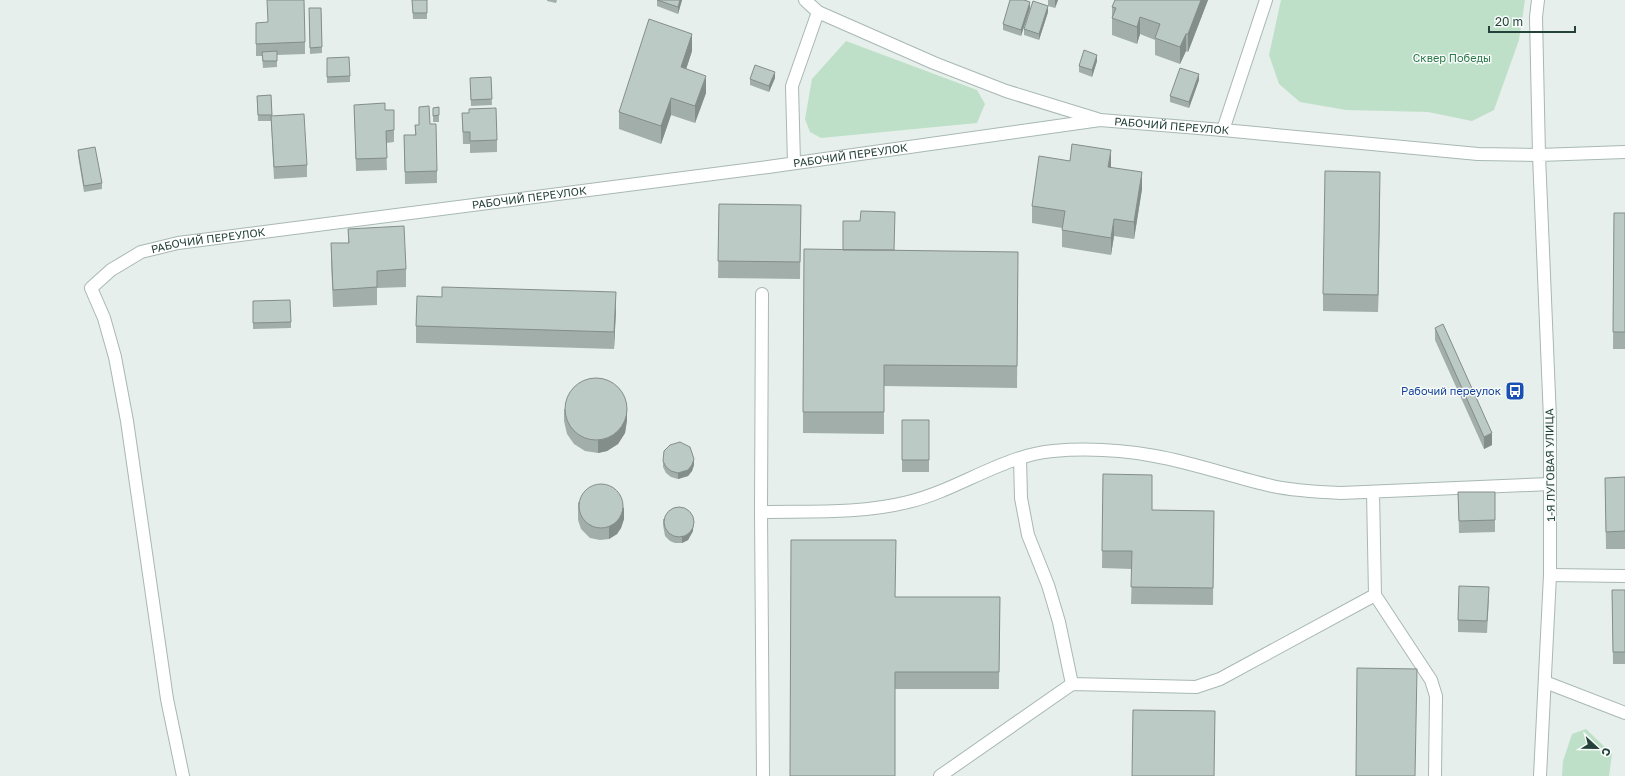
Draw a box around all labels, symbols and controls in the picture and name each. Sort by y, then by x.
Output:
scale bar [1489,8,1575,34]
text: 20 m [1495,14,1523,29]
park label: Сквер Победы [1413,51,1491,64]
street label: РАБОЧИЙ ПЕРЕУЛОК [1114,114,1230,137]
street label: РАБОЧИЙ ПЕРЕУЛОК [792,140,909,169]
street label: РАБОЧИЙ ПЕРЕУЛОК [471,183,588,211]
street label: РАБОЧИЙ ПЕРЕУЛОК [150,225,266,255]
bus stop icon: Рабочий переулок [1504,380,1526,402]
place label: Рабочий переулок [1401,384,1502,397]
street label: 1-Я ЛУГОВАЯ УЛИЦА [1542,408,1557,522]
north arrow [1577,728,1617,768]
text: С [1599,746,1614,758]

